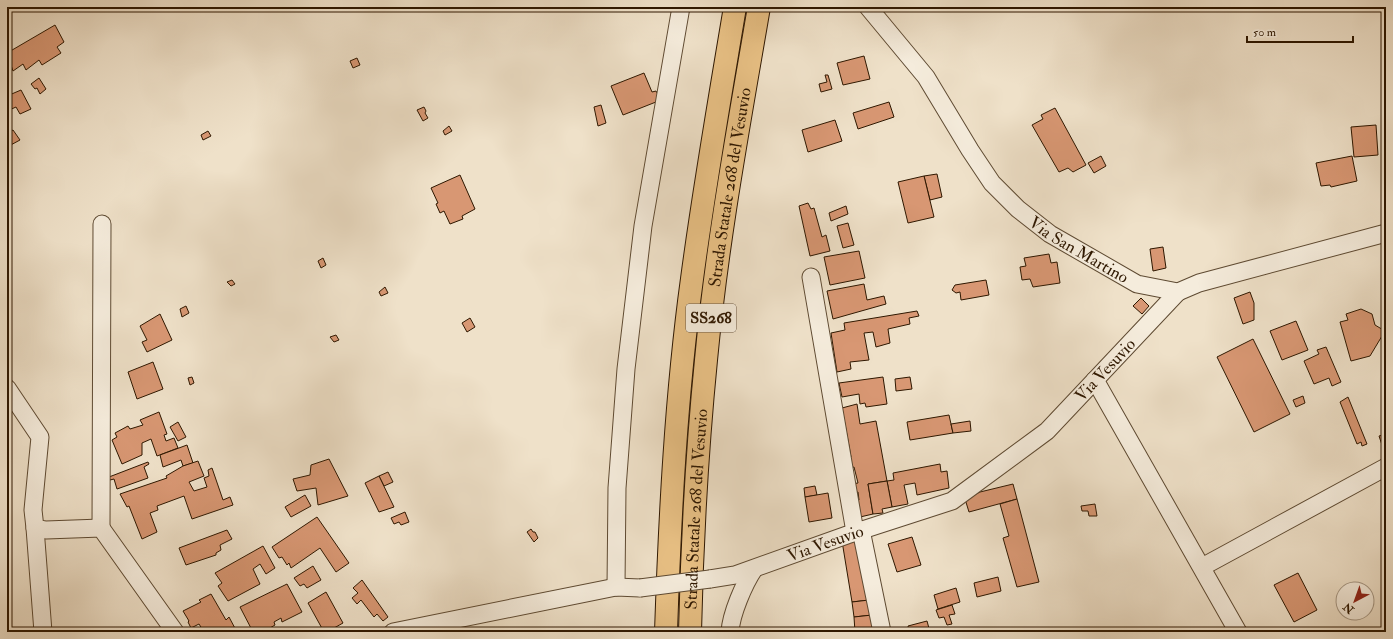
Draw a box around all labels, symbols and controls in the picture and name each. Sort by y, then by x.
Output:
scale bar [1247,18,1353,44]
text: 50 m [1253,25,1277,40]
street label: Strada Statale 268 del Vesuvio [704,86,755,288]
street label: Via San Martino [1025,211,1132,288]
road number: SS268 [686,304,736,332]
street label: Via Vesuvio [1070,333,1140,406]
street label: Strada Statale 268 del Vesuvio [680,408,712,610]
street label: Via Vesuvio [784,520,866,566]
north arrow [1335,581,1375,621]
text: N [1340,599,1358,617]

